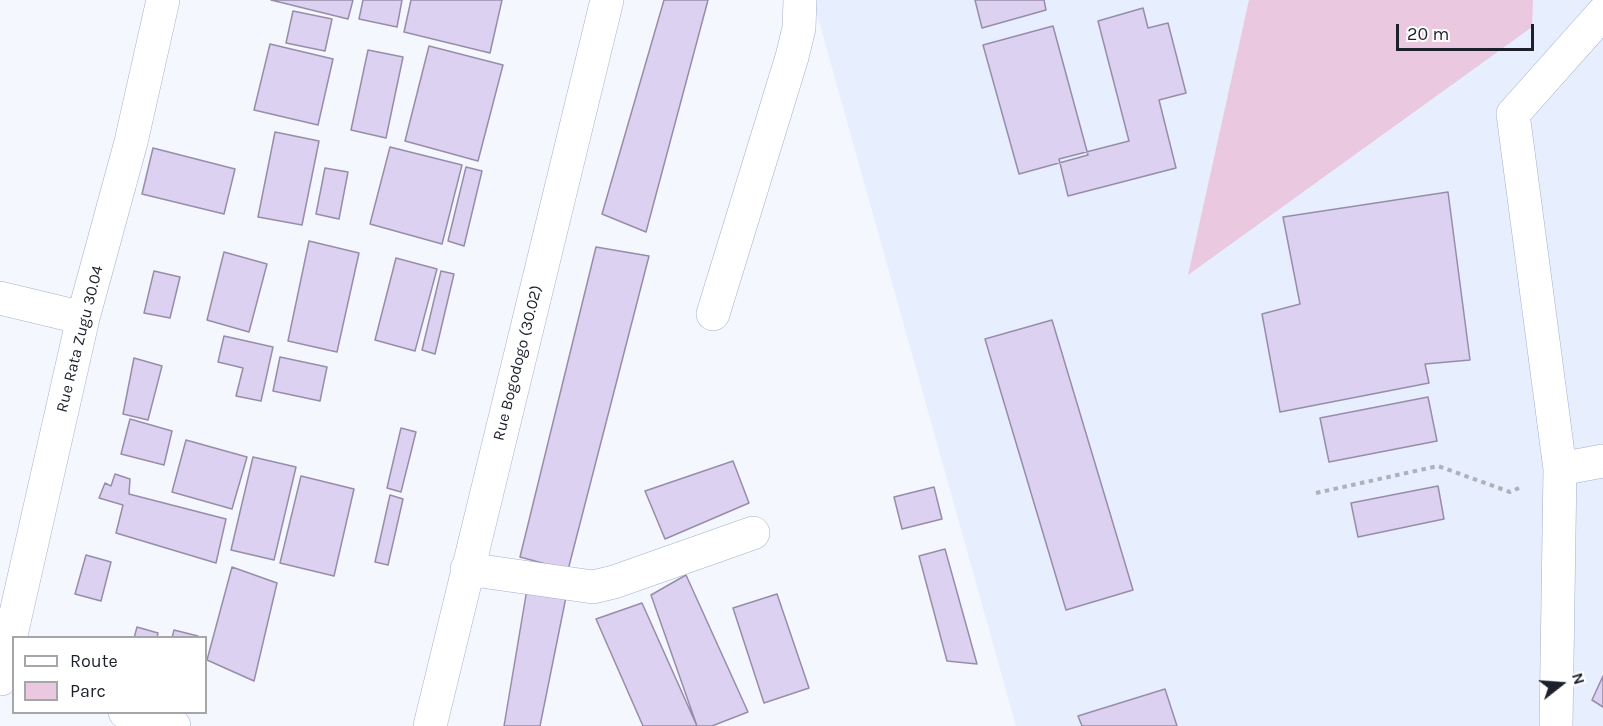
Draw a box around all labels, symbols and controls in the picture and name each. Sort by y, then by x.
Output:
scale bar [1399,12,1537,50]
text: 20 m [1407,23,1449,45]
street label: Rue Rata Zugu 30.04 [52,264,108,414]
street label: Rue Bogodogo (30.02) [489,283,547,443]
legend [12,636,207,714]
text: Route [70,650,118,672]
north arrow [1531,654,1591,714]
text: N [1568,670,1589,687]
text: Parc [70,680,106,702]

